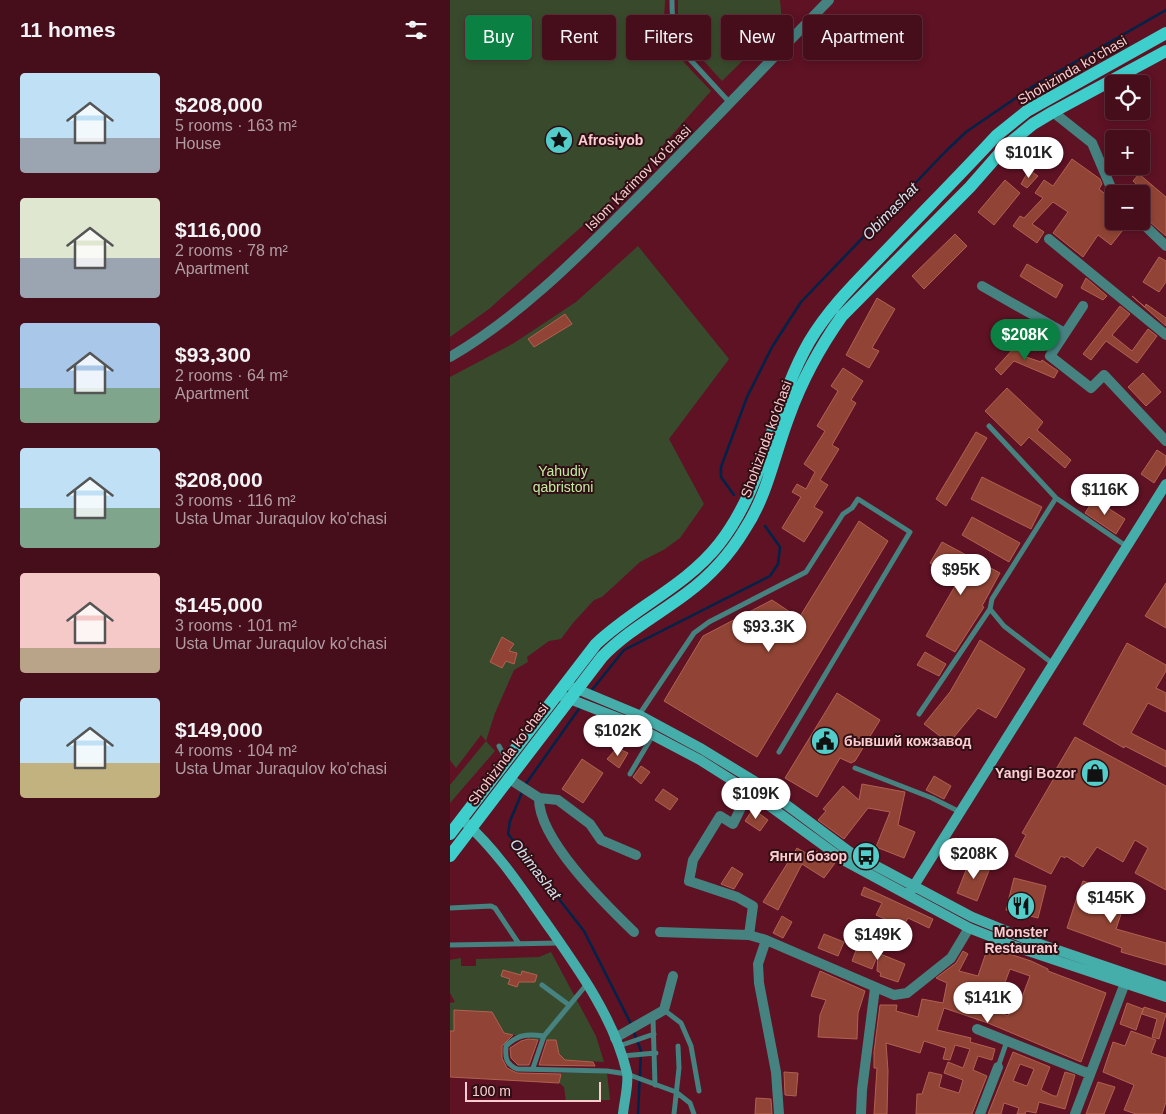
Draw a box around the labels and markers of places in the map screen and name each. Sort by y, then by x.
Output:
place icon: Afrosiyob [544,125,574,155]
place label: Afrosiyob [578,132,643,148]
pin: $101K [994,136,1064,179]
pin: $208K [990,318,1060,361]
pin: $116K [1070,474,1140,516]
pin: $95K [931,554,991,596]
pin: $93.3K [728,610,810,653]
pin: $102K [583,714,653,757]
public building icon: бывший кожзавод [810,726,840,756]
place label: бывший кожзавод [844,733,972,749]
shop icon: Yangi Bozor [1080,758,1110,788]
place label: Yangi Bozor [995,765,1077,781]
pin: $109K [721,778,791,820]
pin: $208K [939,838,1009,880]
bus stop icon: Янги бозор [851,841,881,871]
place label: Янги бозор [769,848,847,864]
pin: $145K [1076,882,1146,924]
restaurant icon: Monster Restaurant [1006,891,1036,921]
pin: $149K [843,918,913,961]
place label: Monster Restaurant [984,924,1058,956]
pin: $141K [953,982,1023,1024]

